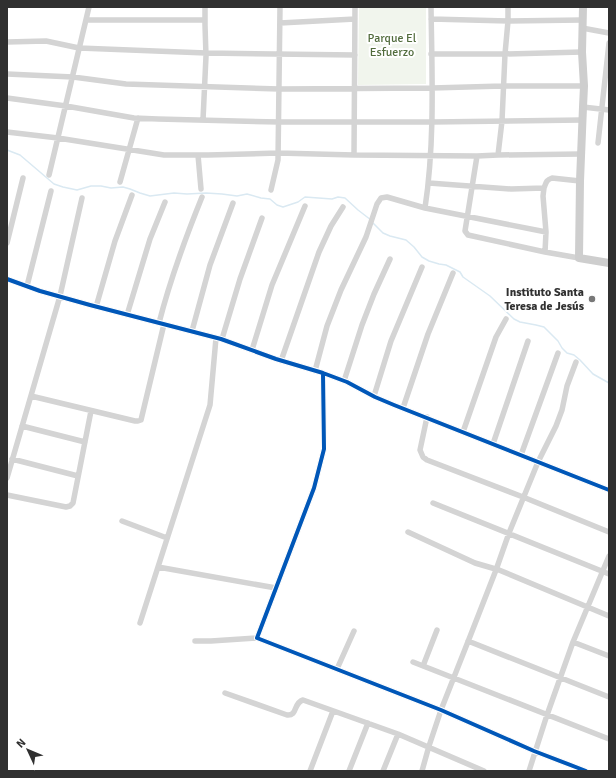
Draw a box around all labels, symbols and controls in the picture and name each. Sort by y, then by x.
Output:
park label: Parque El Esfuerzo [368,31,417,60]
place label: Instituto Santa Teresa de Jesús [504,285,585,314]
marker: Instituto Santa Teresa de Jesús [587,294,597,304]
north arrow [8,730,48,770]
text: N [14,736,29,751]

